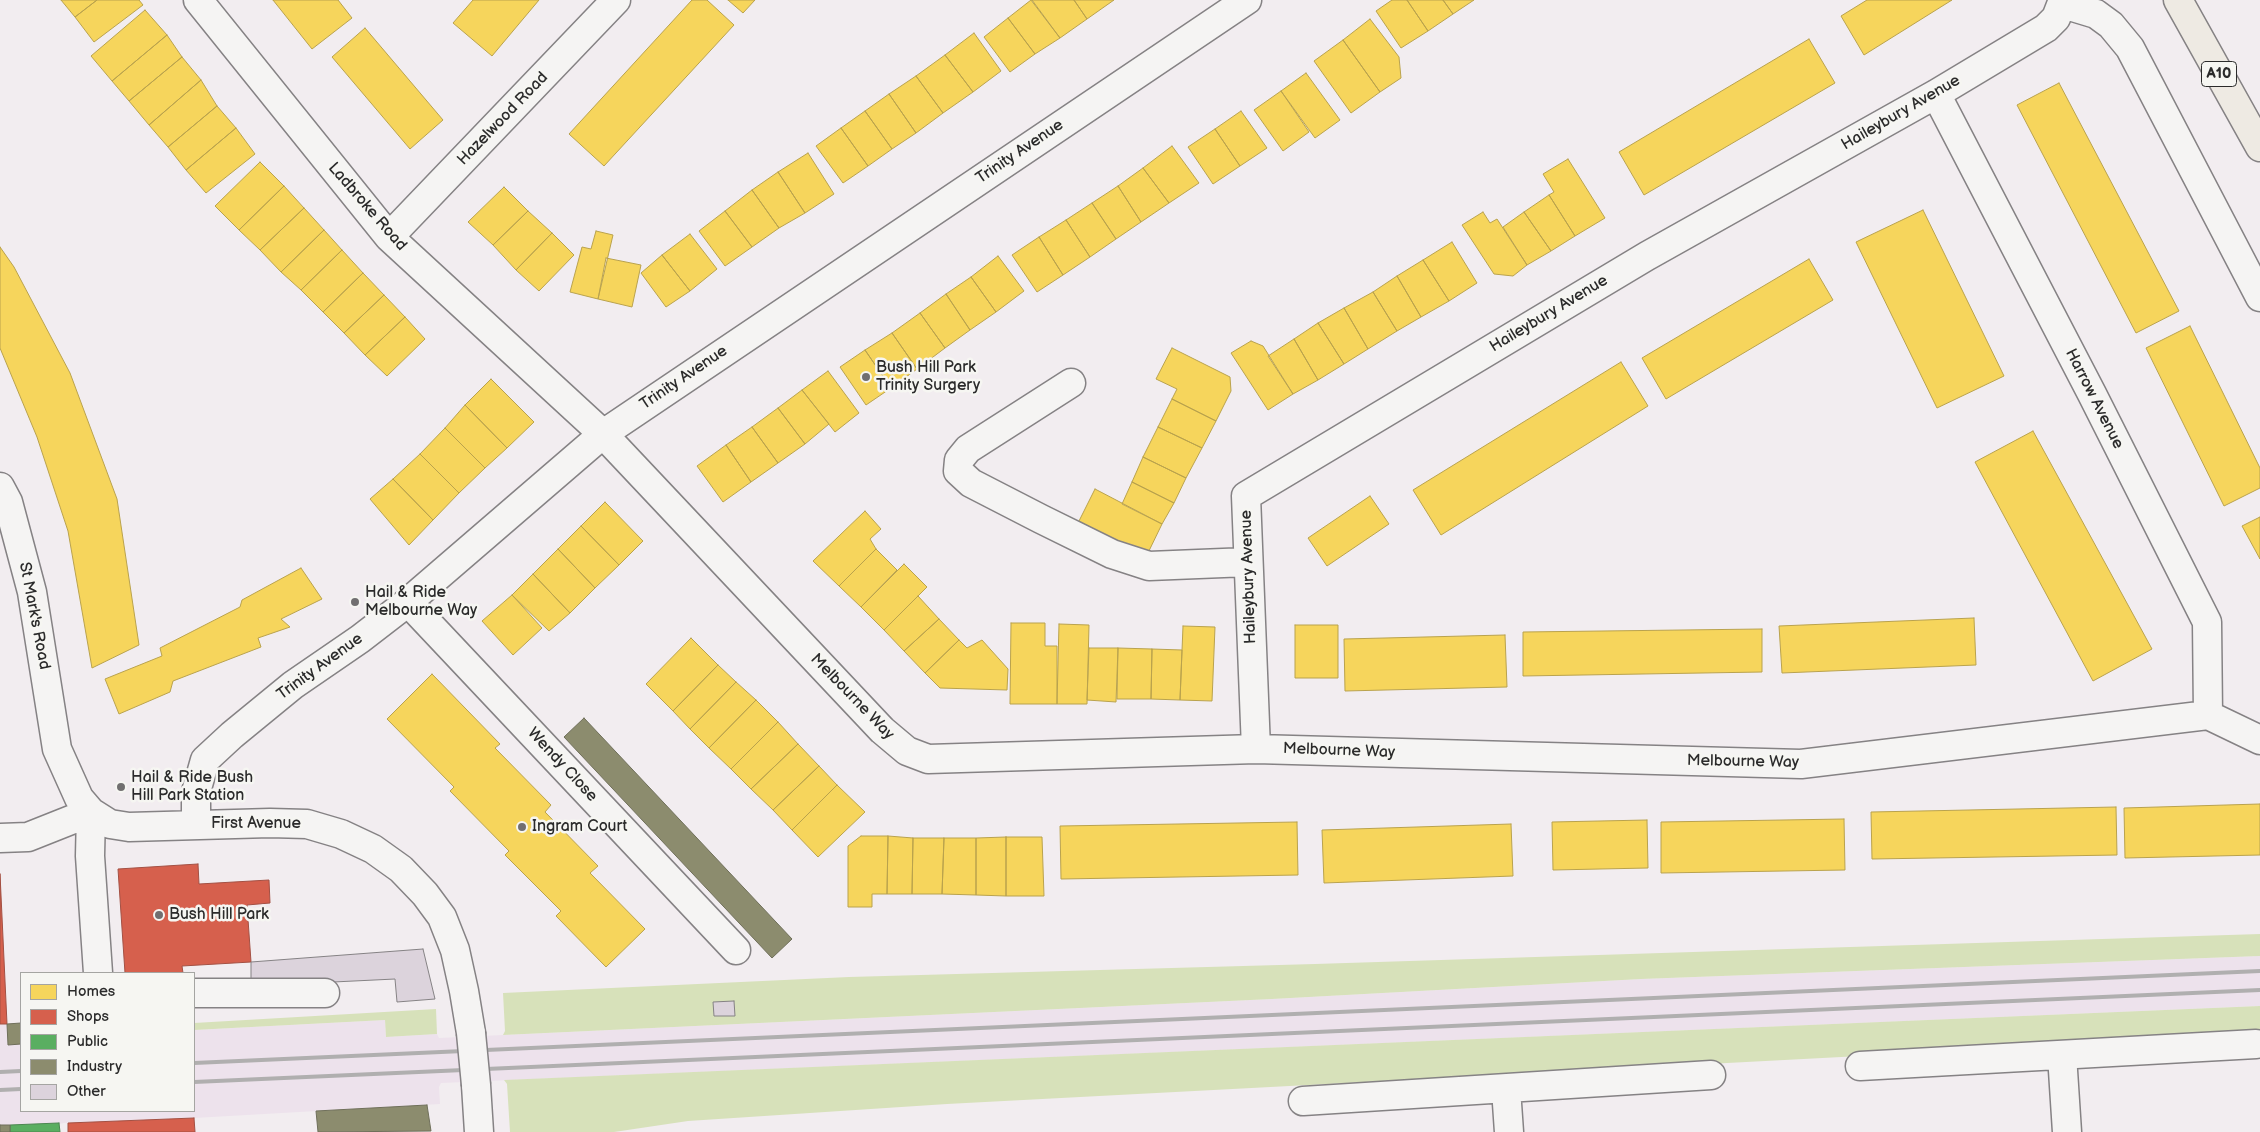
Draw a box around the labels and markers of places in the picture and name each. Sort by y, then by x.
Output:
place label: Bush Hill Park Trinity Surgery [876,358,980,396]
marker: Bush Hill Park Trinity Surgery [860,371,872,383]
place label: Hail & Ride Melbourne Way [365,583,477,621]
marker: Hail & Ride Melbourne Way [349,596,361,608]
place label: Hail & Ride Bush Hill Park Station [131,768,253,806]
marker: Hail & Ride Bush Hill Park Station [115,781,127,793]
place label: Ingram Court [532,817,627,837]
marker: Ingram Court [516,821,528,833]
place label: Bush Hill Park [169,905,269,925]
marker: Bush Hill Park [153,909,165,921]

